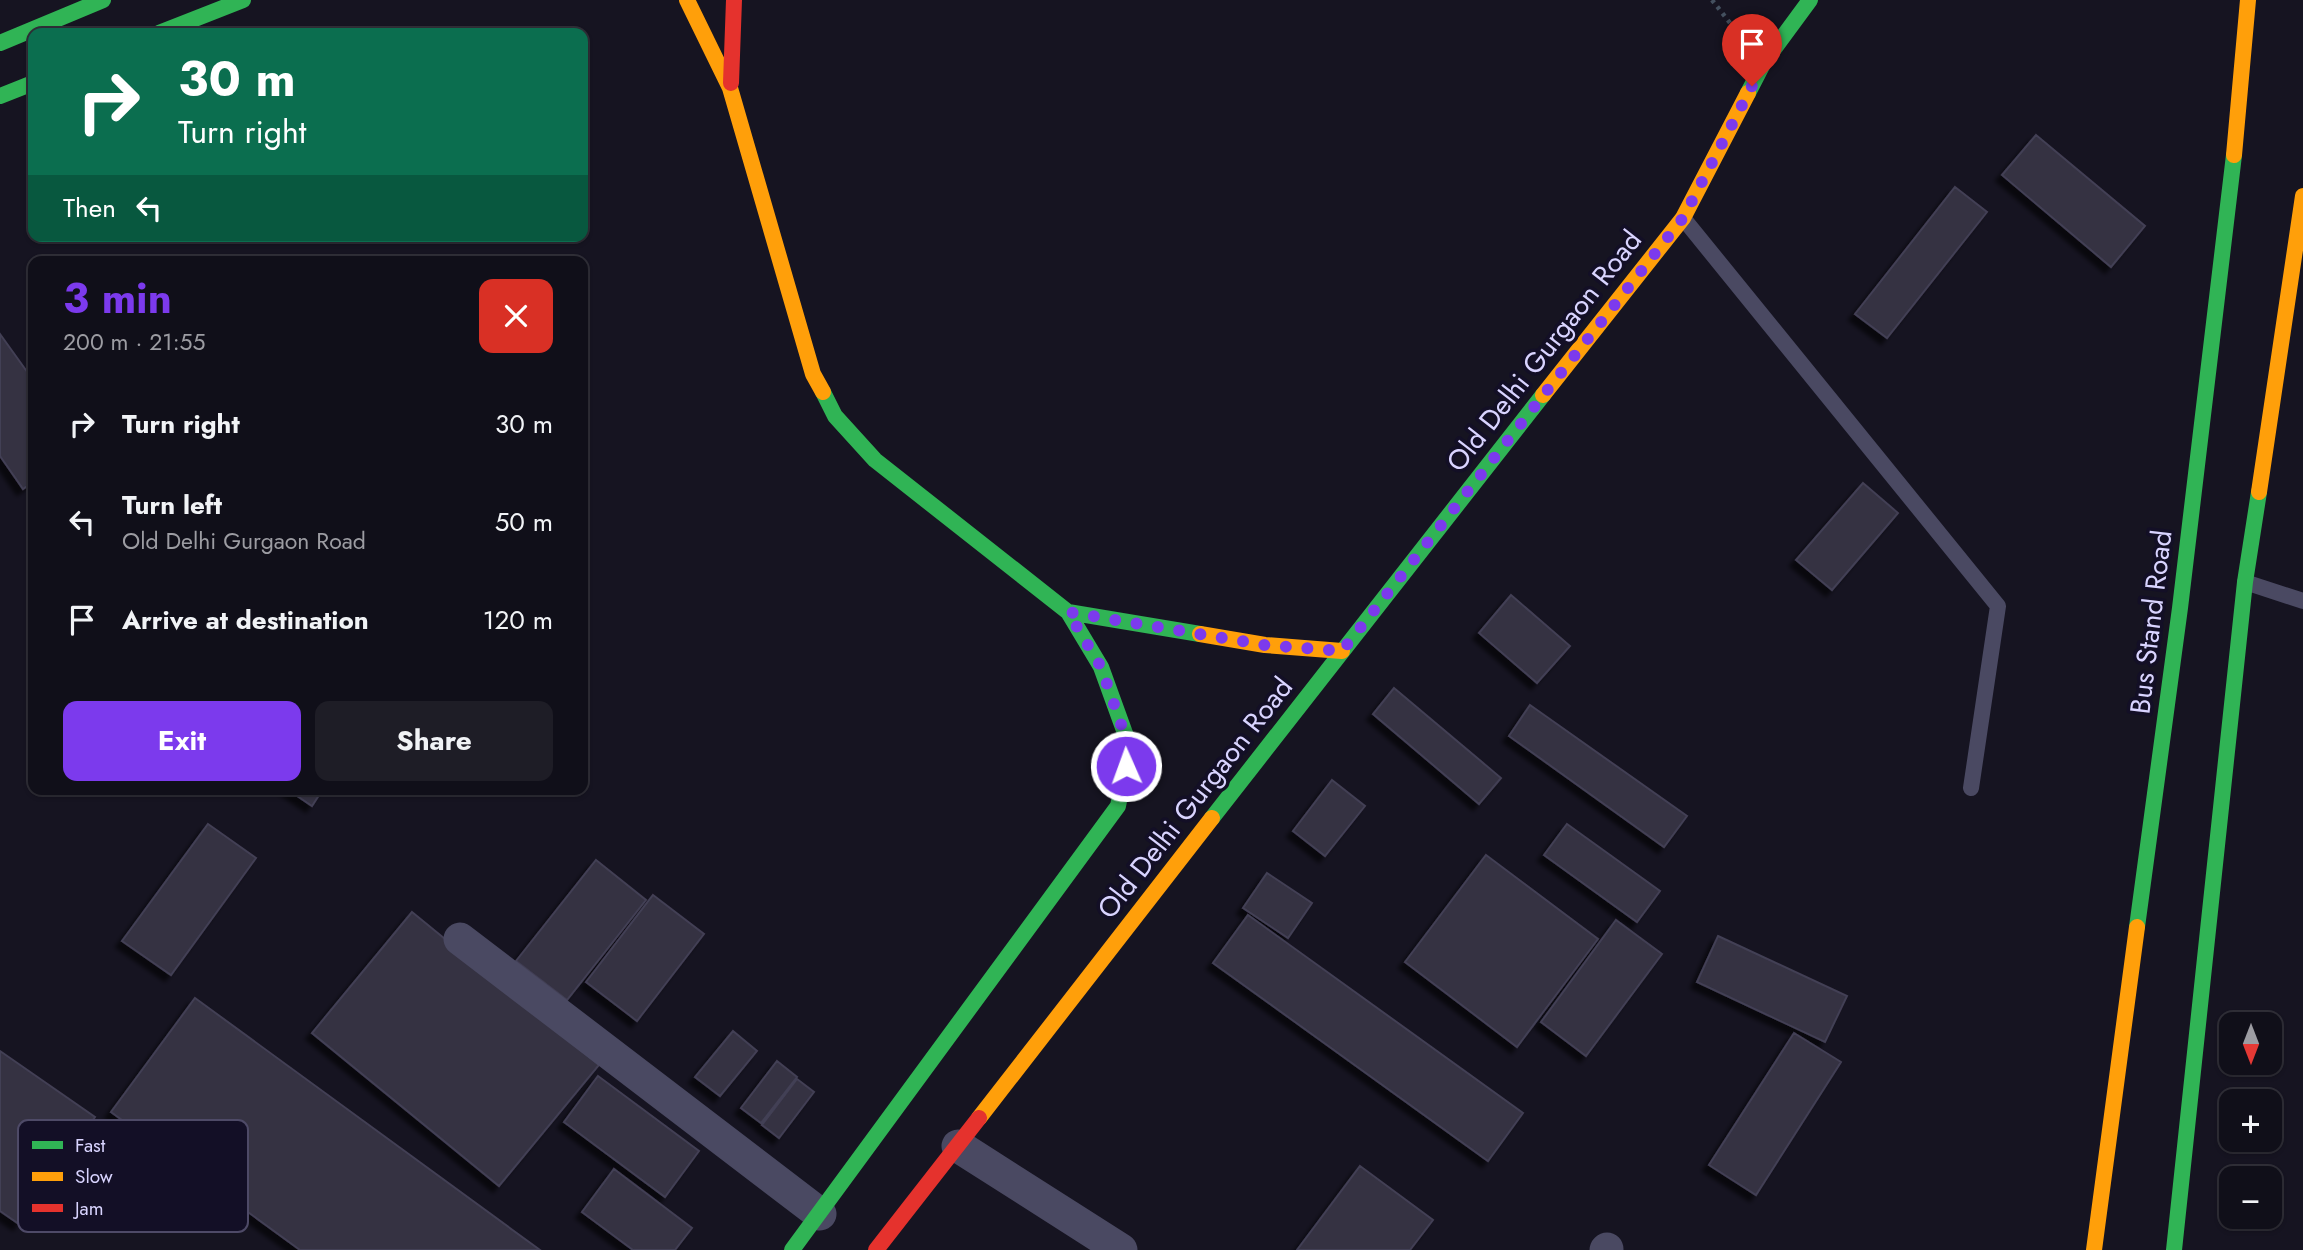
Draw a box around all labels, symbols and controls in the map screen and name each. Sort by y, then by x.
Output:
pin [1722,14,1782,86]
icon: arrive [1733,25,1771,63]
text: 30 m [178,44,296,114]
icon: right [63,56,154,147]
text: Turn right [178,109,307,155]
text: Then [63,189,116,227]
icon: left [130,189,168,227]
street label: Old Delhi Gurgaon Road [1436,221,1652,481]
text: 3 min [63,268,172,329]
button: close [479,279,553,353]
text: 200 m · 21:55 [63,325,206,359]
icon: right [63,405,101,443]
text: Turn right [122,405,240,443]
text: 30 m [495,405,553,443]
text: Turn left [122,486,222,524]
icon: left [63,503,101,541]
text: 50 m [495,503,553,541]
text: Old Delhi Gurgaon Road [122,524,366,558]
street label: Bus Stand Road [2119,528,2183,716]
icon: arrive [63,601,101,639]
text: Arrive at destination [122,601,369,639]
text: 120 m [483,601,553,639]
street label: Old Delhi Gurgaon Road [1087,668,1303,928]
button: Exit [63,701,301,781]
button: Share [315,701,553,781]
position arrow [1089,729,1163,803]
north arrow [2219,1012,2282,1074]
map controls [2219,1012,2282,1229]
button: + [2219,1089,2282,1152]
legend [18,1120,248,1232]
text: Fast [75,1132,106,1159]
text: Slow [75,1163,113,1190]
button: − [2219,1166,2282,1229]
text: Jam [72,1195,104,1222]

